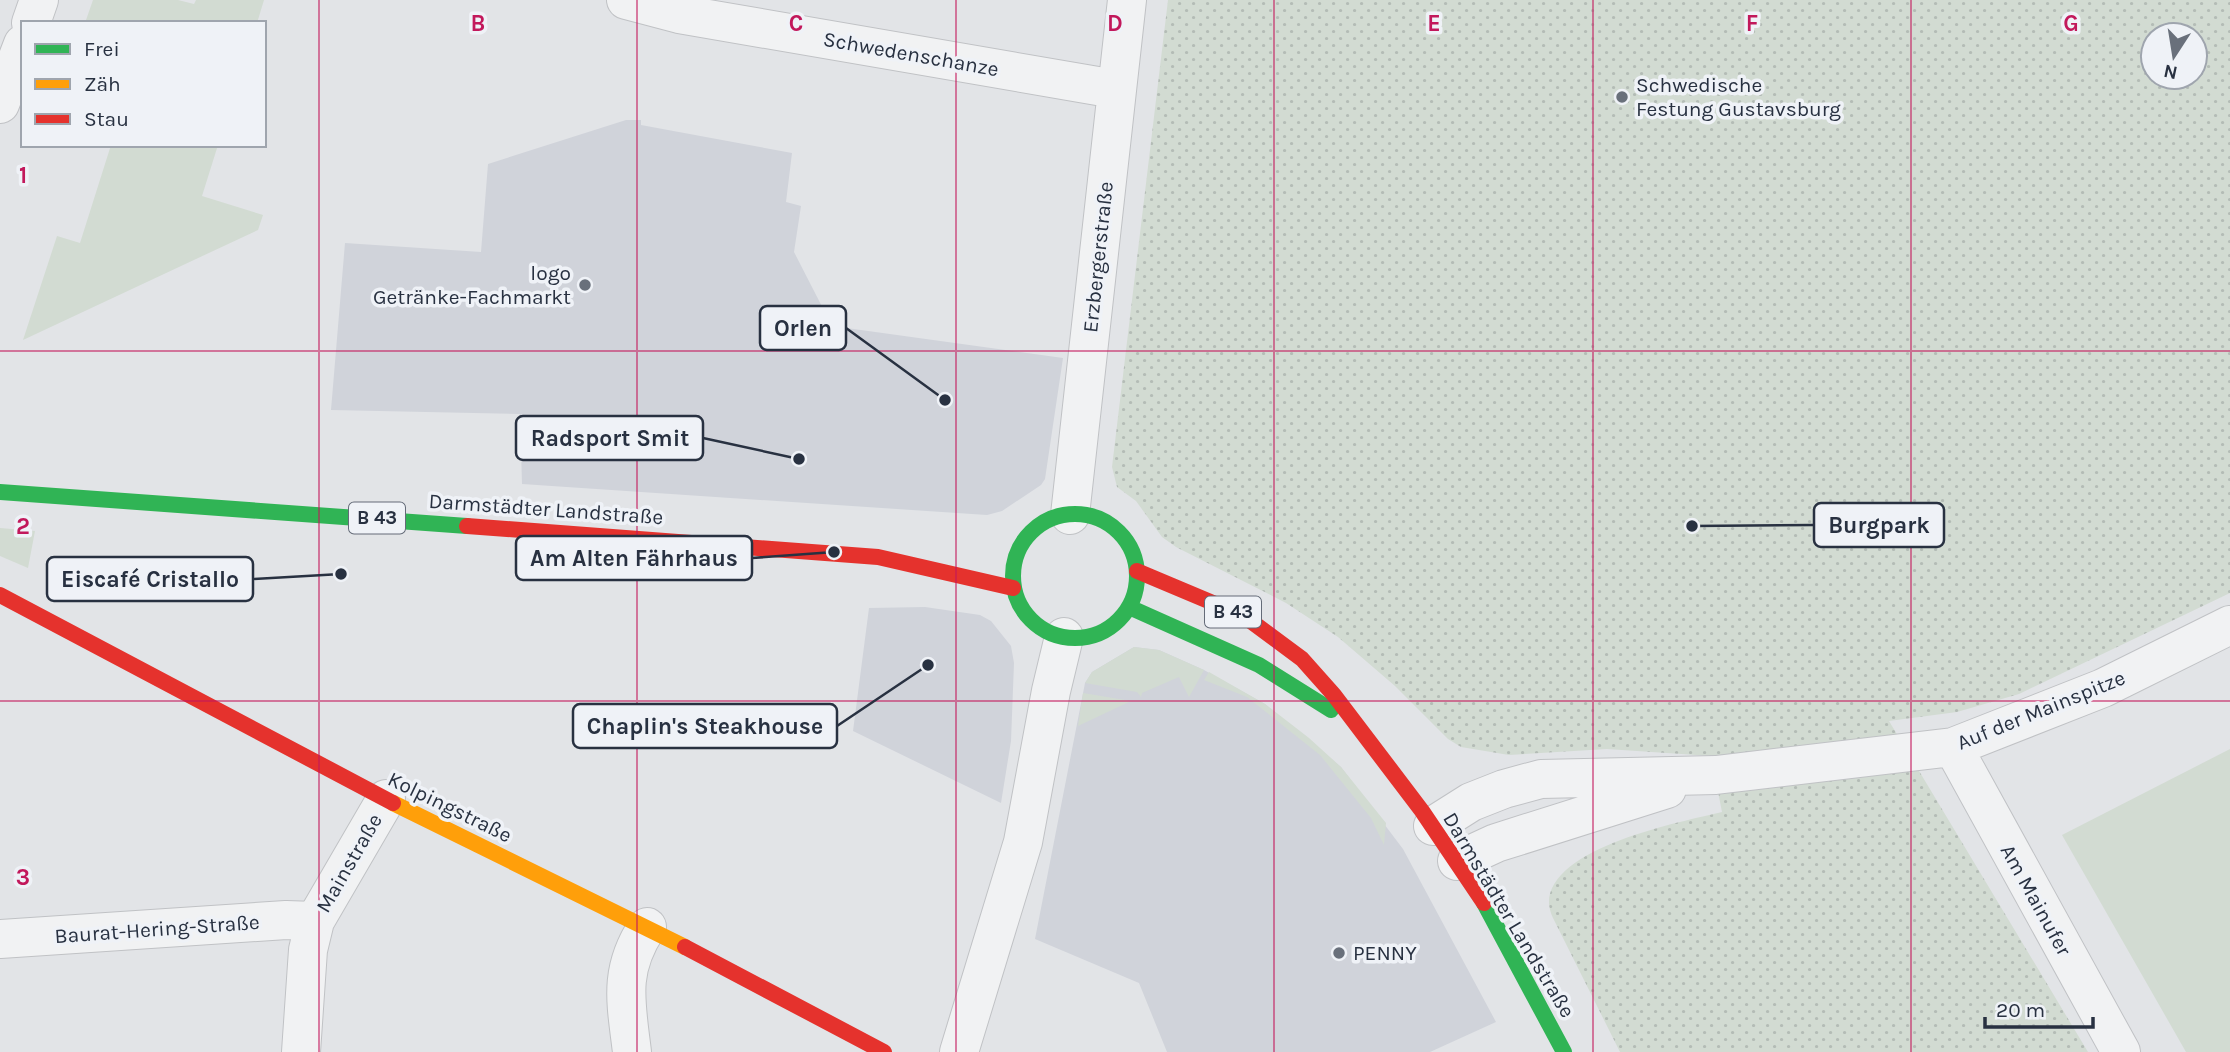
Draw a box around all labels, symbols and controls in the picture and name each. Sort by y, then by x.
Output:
text: B [471,10,485,37]
text: C [789,10,803,37]
text: D [1107,10,1123,37]
text: E [1427,10,1441,37]
text: F [1746,10,1758,37]
text: G [2063,10,2079,37]
legend [21,21,266,147]
north arrow [2139,21,2209,91]
street label: Schwedenschanze [821,27,1001,81]
text: Frei [84,37,120,61]
text: N [2162,59,2180,84]
text: Zäh [84,72,121,96]
place label: Schwedische Festung Gustavsburg [1636,73,1841,121]
marker: Schwedische Festung Gustavsburg [1614,89,1630,105]
text: Stau [84,107,129,131]
text: 1 [19,162,27,189]
street label: Erzbergerstraße [1078,180,1118,334]
place label: logo Getränke-Fachmarkt [373,261,571,309]
marker: logo Getränke-Fachmarkt [577,277,593,293]
callout: Orlen [760,306,846,350]
text: Orlen [774,315,832,342]
callout: Radsport Smit [516,416,703,460]
text: Radsport Smit [531,425,689,452]
street label: Darmstädter Landstraße [428,489,664,529]
road number: B 43 [349,503,405,534]
callout: Burgpark [1814,503,1944,547]
text: Burgpark [1828,512,1930,539]
text: 2 [16,513,30,540]
callout: Am Alten Fährhaus [516,536,752,580]
text: Am Alten Fährhaus [530,545,738,572]
callout: Eiscafé Cristallo [47,557,253,601]
text: Eiscafé Cristallo [61,566,239,593]
road number: B 43 [1205,596,1261,628]
street label: Auf der Mainspitze [1953,665,2129,755]
callout: Chaplin's Steakhouse [573,704,837,748]
text: Chaplin's Steakhouse [587,713,823,740]
street label: Kolpingstraße [384,767,516,847]
street label: Darmstädter Landstraße [1438,808,1580,1022]
street label: Mainstraße [311,809,387,917]
street label: Am Mainufer [1996,840,2077,960]
text: 3 [16,864,30,891]
street label: Baurat-Hering-Straße [54,910,260,948]
place label: PENNY [1353,941,1417,965]
marker: PENNY [1331,945,1347,961]
scale bar [1985,986,2094,1030]
text: 20 m [1996,998,2045,1022]

